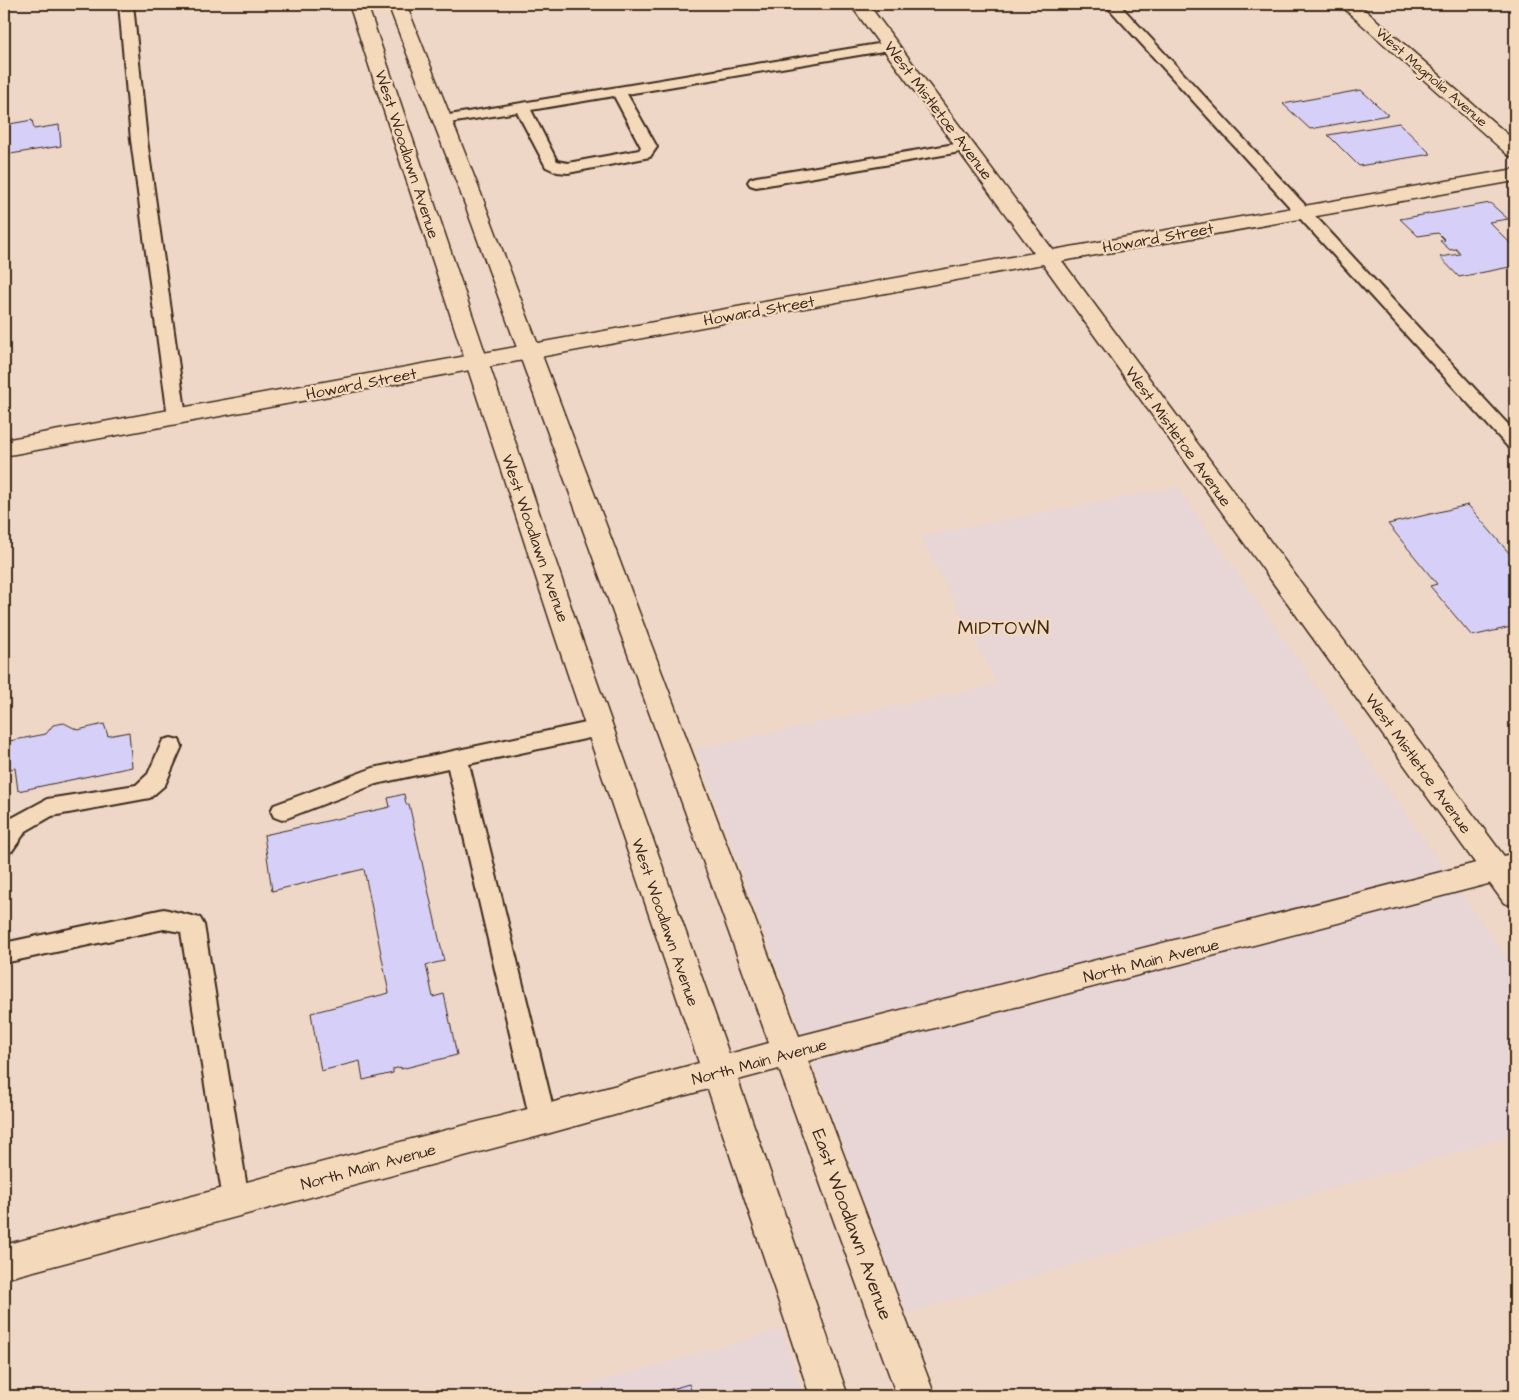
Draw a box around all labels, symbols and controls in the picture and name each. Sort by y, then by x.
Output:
street label: West Magnolia Avenue [1371,24,1492,132]
street label: West Mistletoe Avenue [879,37,998,185]
street label: West Woodlawn Avenue [369,67,445,242]
street label: Howard Street [1101,217,1216,259]
street label: Howard Street [702,290,817,332]
street label: Howard Street [304,362,419,406]
street label: West Mistletoe Avenue [1120,362,1237,511]
street label: West Woodlawn Avenue [496,452,574,625]
district label: MIDTOWN [958,615,1050,642]
street label: West Mistletoe Avenue [1360,689,1477,838]
street label: West Woodlawn Avenue [626,836,704,1009]
street label: North Main Avenue [1081,933,1222,988]
street label: North Main Avenue [689,1033,829,1091]
street label: East Woodlawn Avenue [804,1125,899,1324]
street label: North Main Avenue [298,1138,438,1196]

